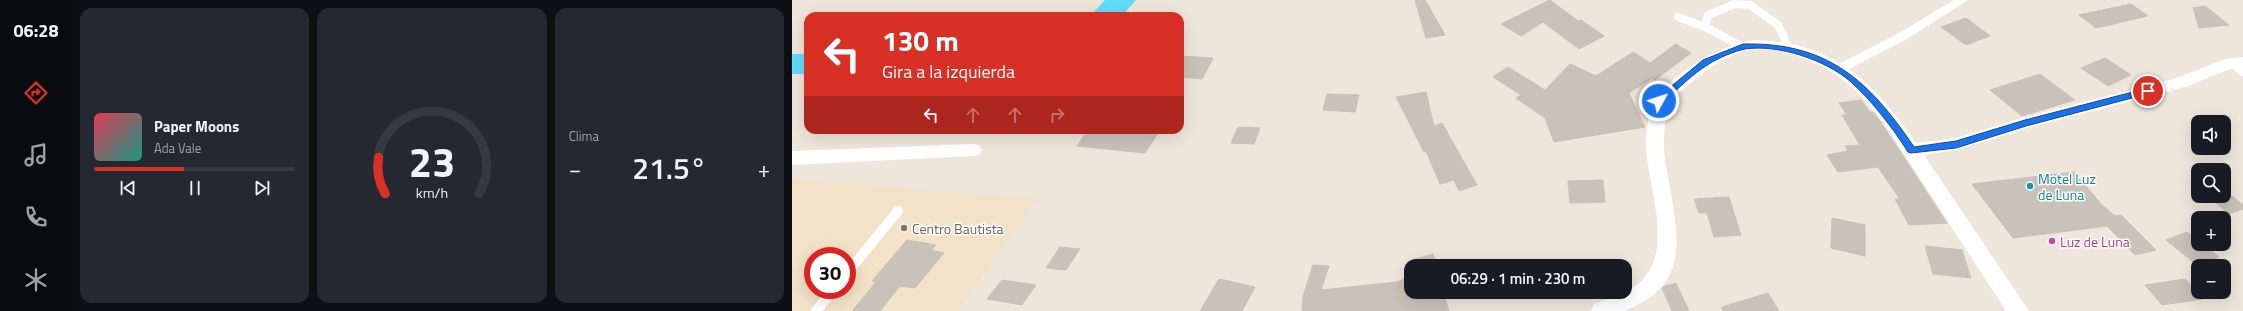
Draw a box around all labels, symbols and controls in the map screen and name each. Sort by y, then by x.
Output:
text: 06:28 [14,17,58,44]
text: 130 m [882,19,959,62]
icon: left [816,28,868,80]
text: Gira a la izquierda [882,58,1015,85]
pin [2131,74,2165,108]
icon: directions [22,79,50,107]
position arrow [1638,80,1680,122]
icon: arrive [2137,80,2159,102]
icon: left [920,104,942,126]
icon: ahead [962,104,984,126]
icon: ahead [1004,104,1026,126]
icon: right [1046,104,1068,126]
text: Paper Moons [154,115,239,138]
map controls [2191,115,2231,299]
button: sound [2191,115,2231,155]
text: Clima [569,126,599,146]
text: 23 [409,129,455,192]
text: Ada Vale [154,138,201,158]
icon: music [22,141,50,169]
text: 21.5° [632,145,707,191]
text: − [569,152,581,186]
text: + [758,152,770,186]
button: search [2191,163,2231,203]
place label: Motel Luz de Luna [2038,168,2096,205]
icon: previous [117,177,139,199]
icon: pause [184,177,206,199]
icon: next [251,177,273,199]
text: km/h [416,181,448,203]
marker: Motel Luz de Luna [2025,181,2035,191]
icon: phone [22,203,50,231]
button: + [2191,211,2231,251]
place label: Centro Bautista [912,218,1004,239]
marker: Centro Bautista [899,223,909,233]
place label: Luz de Luna [2060,231,2130,252]
marker: Luz de Luna [2047,236,2057,246]
speed limit sign: 30 [804,247,856,299]
button: − [2191,259,2231,299]
icon: climate [22,266,50,294]
text: 06:29 · 1 min · 230 m [1451,267,1585,290]

